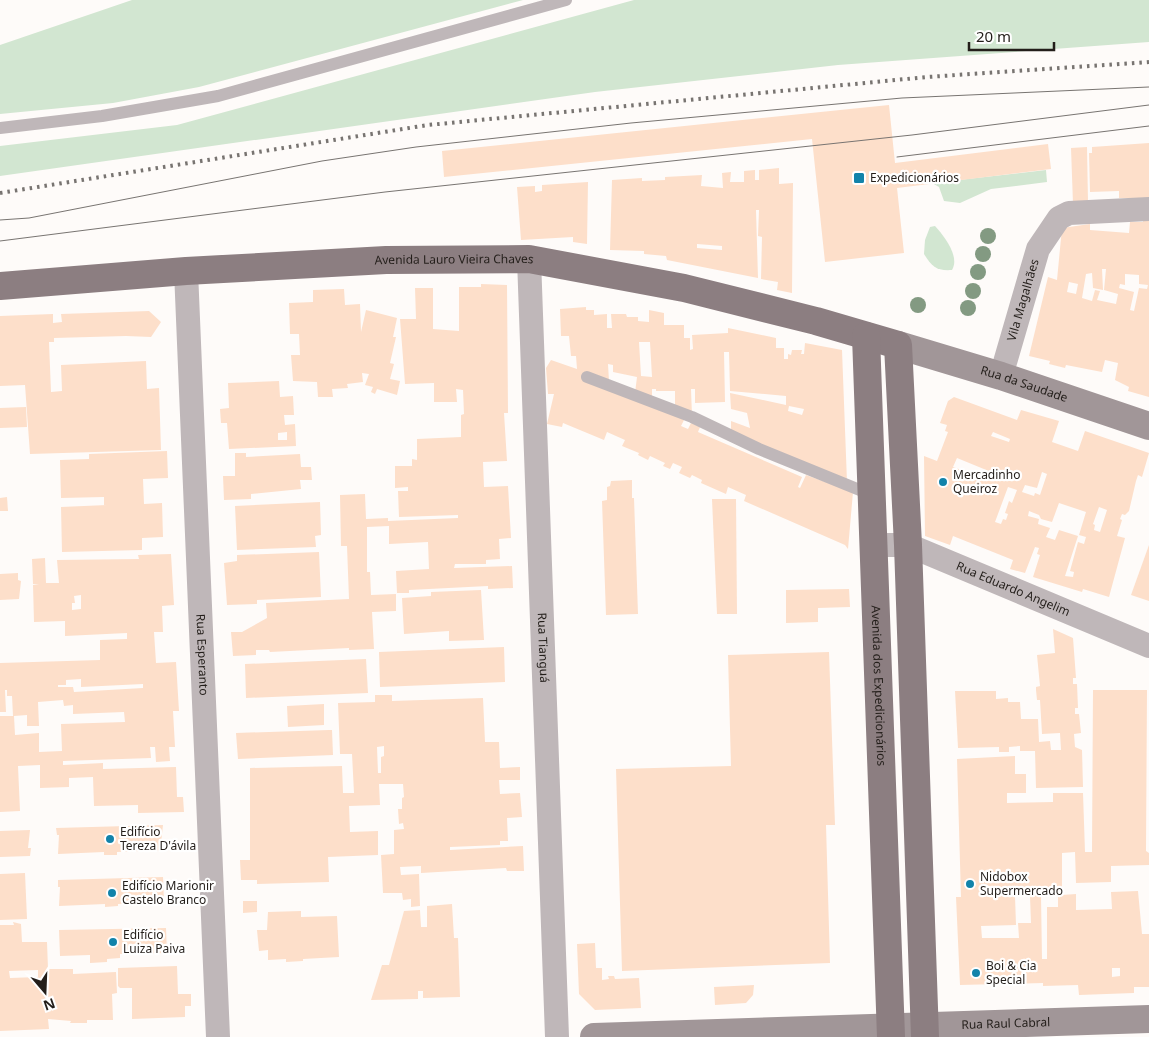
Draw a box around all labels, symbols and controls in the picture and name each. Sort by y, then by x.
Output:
scale bar [969,20,1054,52]
text: 20 m [976,26,1011,46]
place label: Expedicionários [870,169,959,186]
marker: Expedicionários [852,171,866,185]
street label: Avenida Lauro Vieira Chaves [374,250,535,269]
street label: Vila Magalhães [1003,257,1043,343]
street label: Rua da Saudade [979,361,1070,406]
place label: Mercadinho Queiroz [953,466,1020,497]
marker: Mercadinho Queiroz [937,476,949,488]
street label: Rua Eduardo Angelim [954,557,1073,620]
street label: Avenida dos Expedicionários [868,605,890,767]
street label: Rua Tianguá [534,612,553,683]
street label: Rua Esperanto [192,613,213,696]
place label: Edifício Tereza D'ávila [120,823,196,854]
marker: Edifício Tereza D'ávila [104,833,116,845]
place label: Nidobox Supermercado [980,868,1063,899]
place label: Edifício Marionir Castelo Branco [122,877,214,908]
marker: Nidobox Supermercado [964,878,976,890]
marker: Edifício Marionir Castelo Branco [106,887,118,899]
place label: Edifício Luiza Paiva [123,926,185,957]
marker: Edifício Luiza Paiva [107,936,119,948]
place label: Boi & Cia Special [986,957,1037,988]
north arrow [20,967,70,1017]
marker: Boi & Cia Special [970,967,982,979]
text: N [41,994,58,1016]
street label: Rua Raul Cabral [961,1013,1050,1033]

